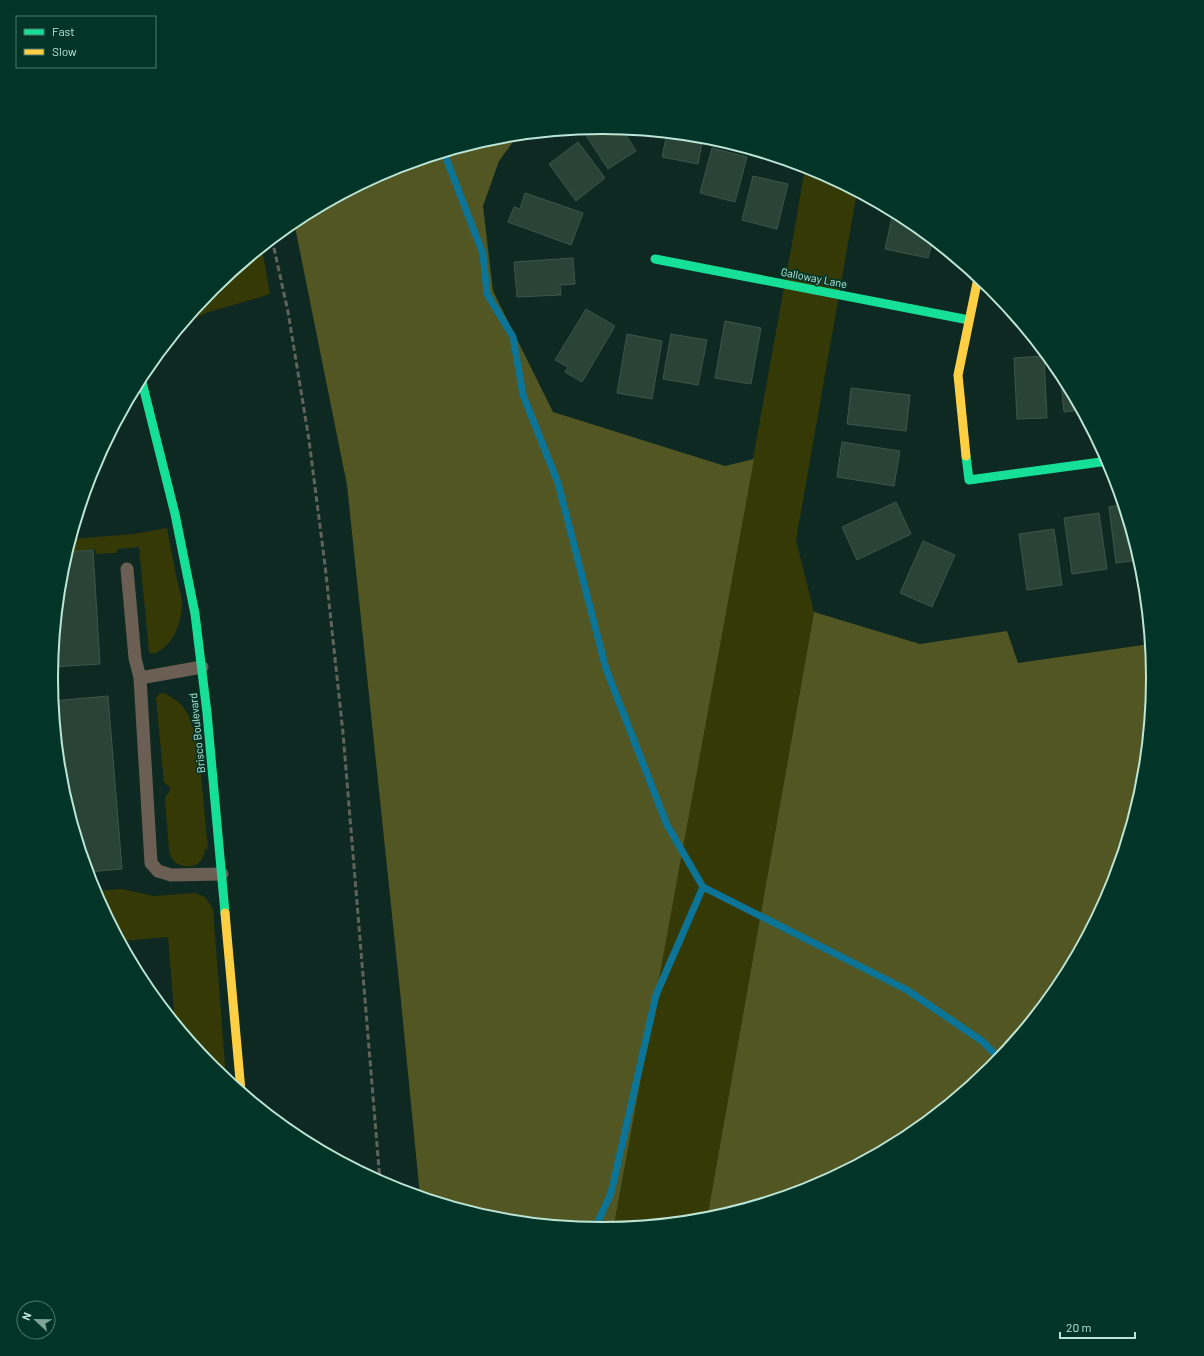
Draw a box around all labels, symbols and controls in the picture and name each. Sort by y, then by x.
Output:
legend [16,16,156,68]
text: Fast [52,24,75,38]
text: Slow [52,44,77,58]
street label: Galloway Lane [780,265,849,290]
street label: Brisco Boulevard [186,692,207,774]
north arrow [16,1300,56,1340]
text: N [19,1310,34,1322]
scale bar [1060,1314,1135,1340]
text: 20 m [1066,1320,1092,1334]

